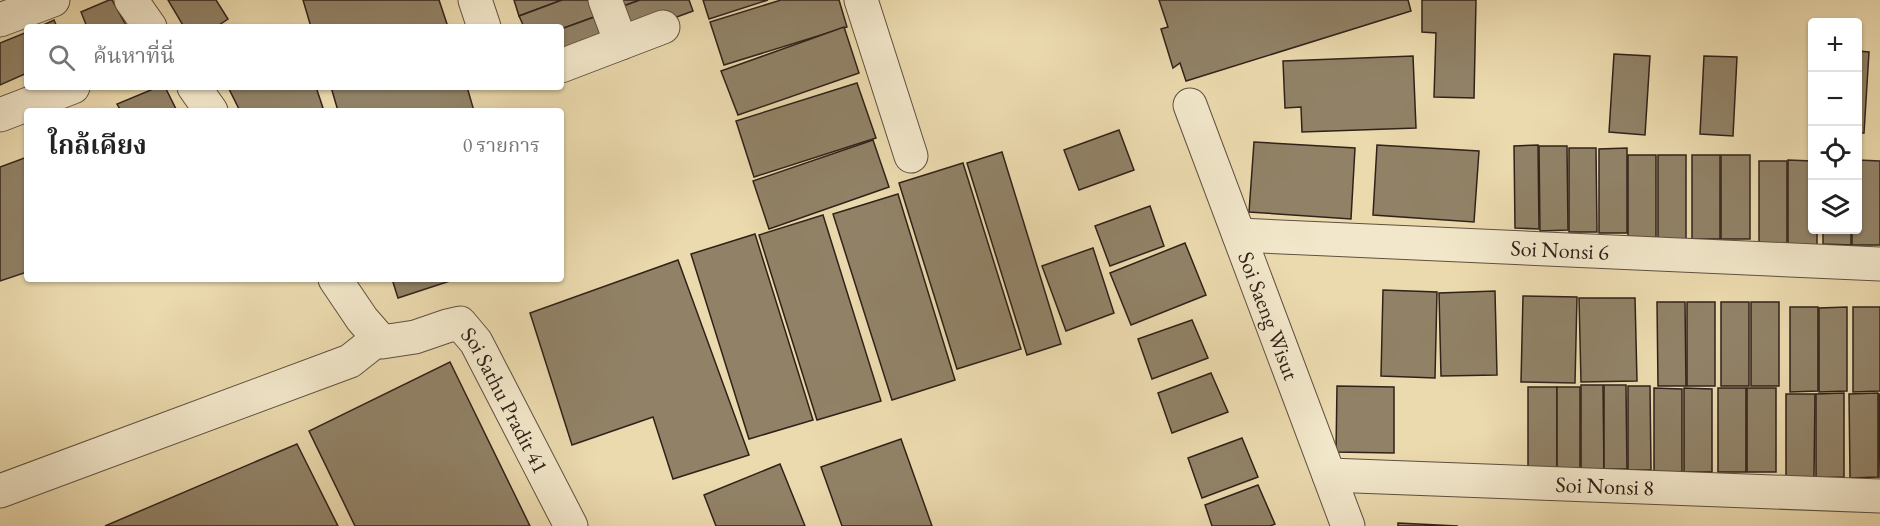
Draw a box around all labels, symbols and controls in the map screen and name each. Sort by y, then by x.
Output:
map controls [1808,18,1862,234]
button: + [1808,18,1862,72]
search box [24,24,564,90]
icon: search [45,41,78,74]
text: ค้นหาที่นี่ [93,41,175,70]
button: − [1808,72,1862,126]
button: locate [1808,126,1862,180]
text: ใกล้เคียง [48,128,147,162]
text: 0 รายการ [463,132,540,158]
button: layers [1808,180,1862,234]
street label: Soi Nonsi 6 [1510,233,1610,266]
street label: Soi Saeng Wisut [1232,247,1306,384]
street label: Soi Sathu Pradit 41 [455,321,556,478]
street label: Soi Nonsi 8 [1555,469,1654,502]

